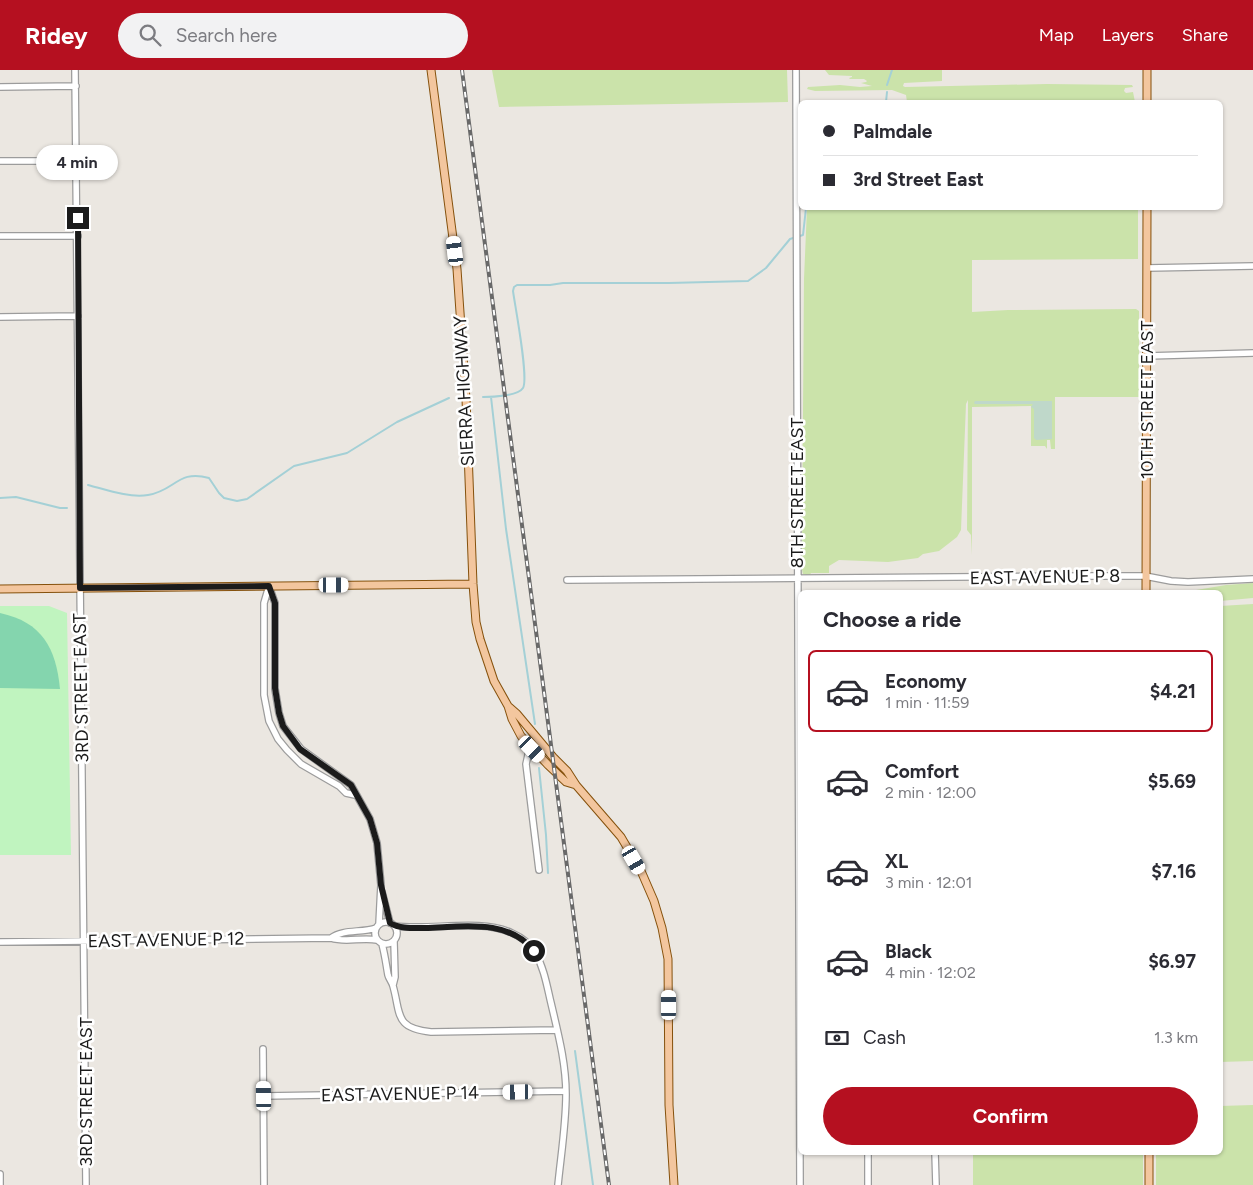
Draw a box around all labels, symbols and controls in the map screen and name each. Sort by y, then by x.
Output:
search box [118,13,468,58]
text: Ridey [25,21,88,50]
icon: search [136,21,164,49]
text: Search here [176,24,277,47]
text: Map [1039,24,1074,46]
text: Layers [1102,24,1154,46]
text: Share [1182,24,1228,46]
text: Palmdale [853,120,932,143]
callout: 4 min [37,146,119,180]
text: 4 min [56,153,98,172]
text: 3rd Street East [853,168,984,191]
route end [67,207,89,229]
car [445,235,464,267]
street label: SIERRA HIGHWAY [449,315,479,467]
street label: 10TH STREET EAST [1136,321,1158,479]
street label: 8TH STREET EAST [786,418,808,568]
street label: EAST AVENUE P 8 [970,565,1120,589]
car [319,578,349,593]
text: Choose a ride [823,606,961,633]
street label: 3RD STREET EAST [69,613,93,763]
icon: car [825,669,870,714]
text: Economy [885,670,967,693]
text: $4.21 [1150,680,1196,703]
text: 1 min · 11:59 [885,693,969,712]
car [516,733,547,765]
icon: car [825,759,870,804]
text: Comfort [885,760,960,783]
text: $5.69 [1148,770,1196,793]
text: 2 min · 12:00 [885,783,976,802]
car [620,843,647,877]
icon: car [825,849,870,894]
text: XL [885,850,908,873]
text: $7.16 [1151,860,1196,883]
text: 3 min · 12:01 [885,873,972,892]
street label: EAST AVENUE P 12 [87,928,245,952]
icon: car [825,939,870,984]
route start [523,940,545,962]
text: Black [885,940,932,963]
text: $6.97 [1148,950,1196,973]
text: 4 min · 12:02 [885,963,976,982]
car [661,990,676,1020]
street label: 3RD STREET EAST [75,1017,97,1167]
icon: cash [823,1024,851,1052]
text: Cash [863,1026,906,1049]
text: 1.3 km [1154,1028,1198,1047]
car [256,1081,271,1111]
street label: EAST AVENUE P 14 [321,1082,479,1106]
car [502,1084,533,1100]
button: Confirm [823,1087,1198,1145]

